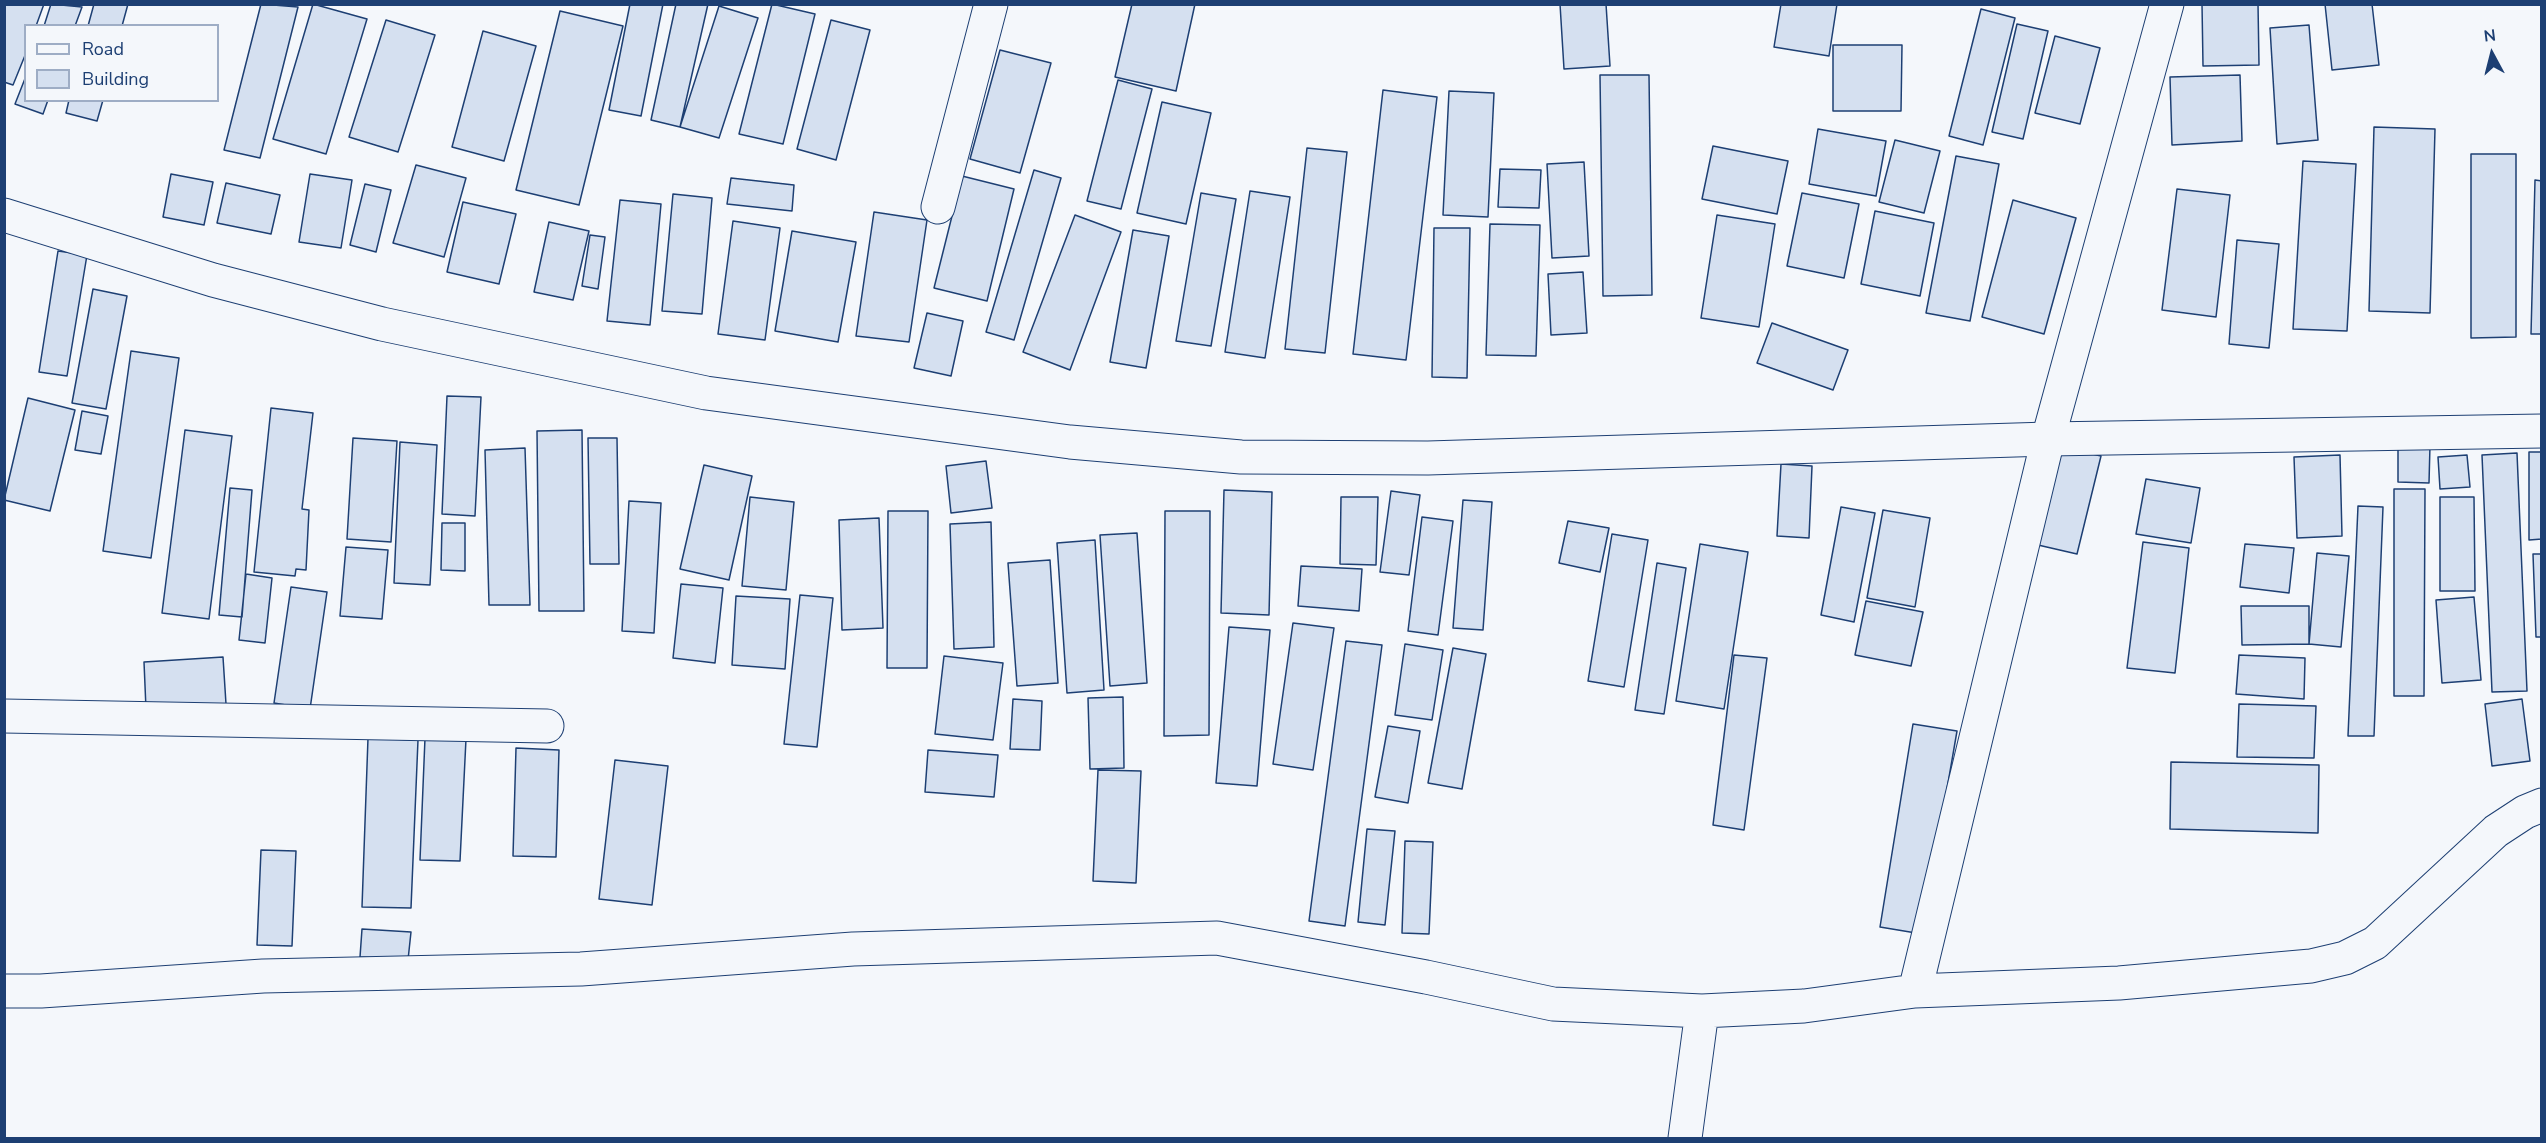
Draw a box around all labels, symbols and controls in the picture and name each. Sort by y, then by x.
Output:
legend [24,24,219,102]
north arrow [2462,24,2522,84]
text: N [2483,24,2497,48]
text: Road [82,37,124,61]
text: Building [82,67,149,91]

